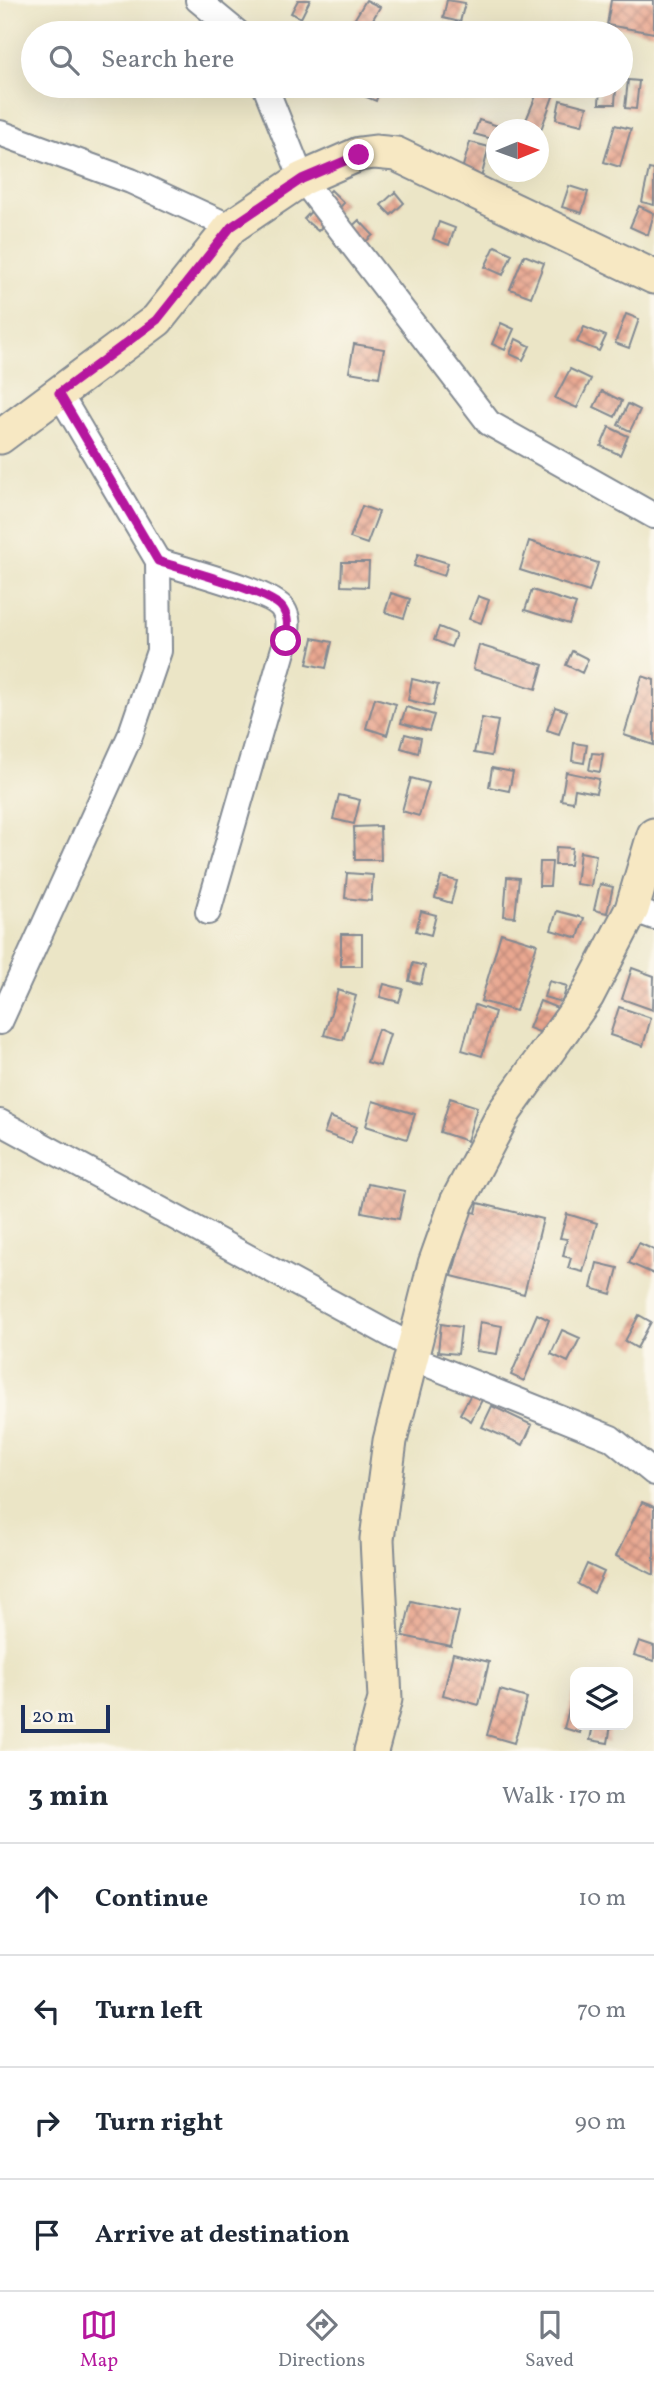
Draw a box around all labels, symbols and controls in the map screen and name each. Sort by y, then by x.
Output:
search box [21,21,633,98]
icon: search [45,41,83,79]
text: Search here [101,42,234,78]
north arrow [486,119,549,182]
route end [343,139,374,170]
route start [270,625,301,656]
map controls [570,1667,633,1730]
button: layers [570,1667,633,1730]
scale bar [21,1702,110,1734]
text: 20 m [32,1704,74,1730]
text: 3 min [28,1776,109,1818]
text: Walk · 170 m [502,1781,626,1813]
icon: ahead [28,1880,66,1918]
text: Continue [95,1881,208,1917]
text: 10 m [578,1883,626,1915]
icon: left [28,1992,66,2030]
text: Turn left [95,1993,203,2029]
text: 70 m [577,1995,626,2027]
icon: right [28,2104,66,2142]
text: Turn right [95,2105,223,2141]
text: 90 m [575,2107,626,2139]
icon: arrive [28,2216,66,2254]
text: Arrive at destination [95,2217,350,2253]
tab: Map [80,2306,118,2374]
tab: Directions [278,2306,365,2374]
tab: Saved [525,2306,574,2374]

